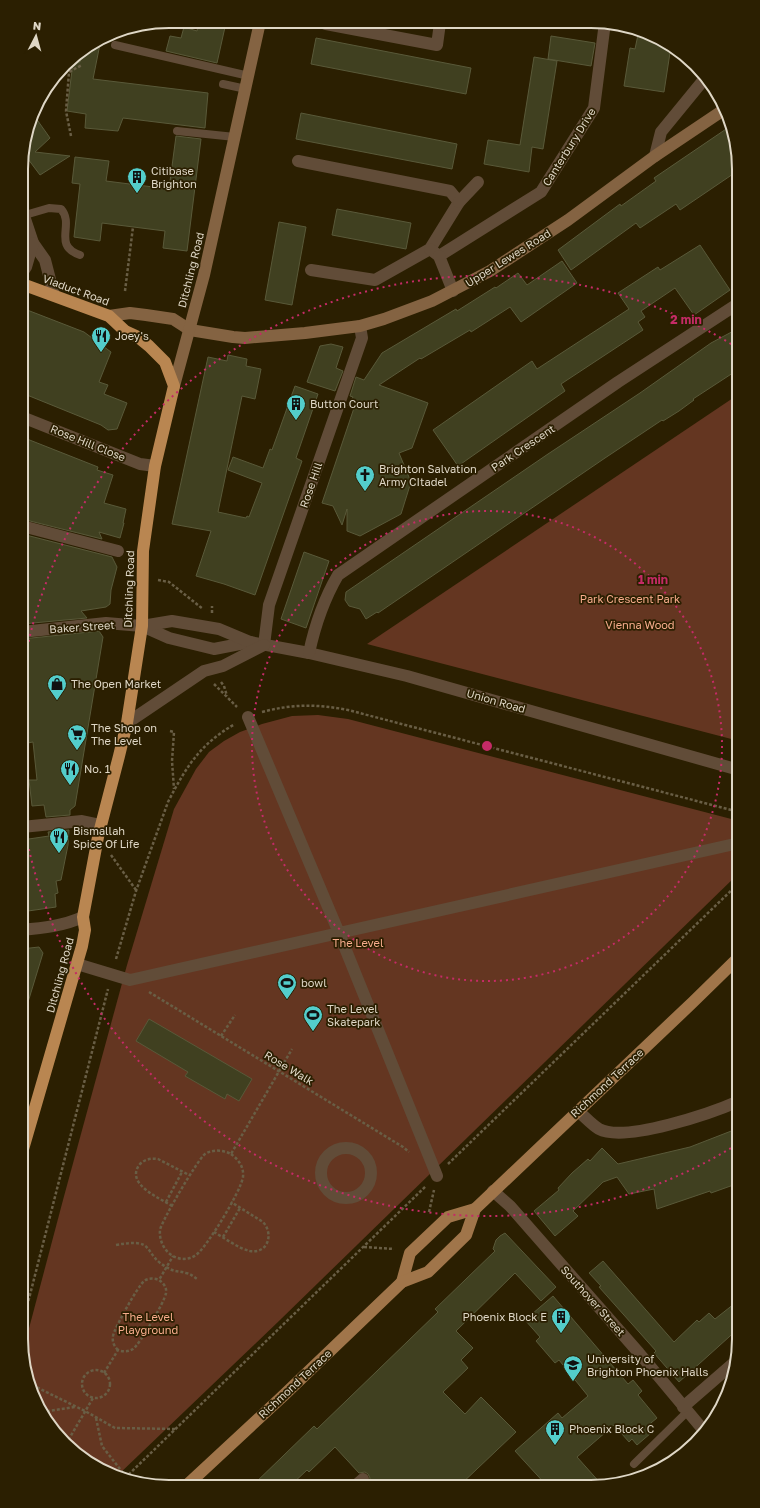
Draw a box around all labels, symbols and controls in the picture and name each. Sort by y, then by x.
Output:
north arrow [16,16,56,56]
text: N [32,19,42,32]
street label: Canterbury Drive [539,105,598,188]
place label: Citibase Brighton [151,164,197,190]
building icon: Citibase Brighton [126,166,148,194]
street label: Upper Lewes Road [463,226,553,289]
street label: Ditchling Road [175,231,206,309]
street label: Viaduct Road [41,271,111,308]
text: 2 min [670,312,702,327]
restaurant icon: Joey's [90,325,112,353]
place label: Joey's [115,329,149,342]
building icon: Button Court [285,393,307,421]
place label: Button Court [310,397,378,410]
street label: Rose Hill Close [49,422,128,463]
street label: Park Crescent [488,422,557,474]
street label: Rose Hill [297,460,325,509]
place label: Brighton Salvation Army CItadel [379,462,477,488]
church icon: Brighton Salvation Army CItadel [354,464,376,492]
street label: Ditchling Road [121,550,136,628]
text: 1 min [638,572,668,587]
park label: Park Crescent Park [580,592,680,605]
street label: Baker Street [49,618,115,635]
park label: Vienna Wood [605,618,675,631]
shop icon: The Open Market [46,673,68,701]
place label: The Open Market [71,677,161,690]
street label: Union Road [465,686,527,715]
place label: The Shop on The Level [91,721,157,747]
supermarket icon: The Shop on The Level [66,723,88,751]
centre of rings [480,739,494,753]
restaurant icon: No. 1 [59,758,81,786]
place label: No. 1 [84,762,110,775]
place label: Bismallah Spice Of Life [73,824,139,850]
restaurant icon: Bismallah Spice Of Life [48,826,70,854]
street label: Ditchling Road [43,936,76,1014]
park label: The Level [333,936,384,949]
sports icon: bowl [276,972,298,1000]
place label: bowl [301,976,327,989]
place label: The Level Skatepark [327,1002,381,1028]
sports icon: The Level Skatepark [302,1004,324,1032]
street label: Richmond Terrace [567,1045,646,1120]
street label: Rose Walk [262,1048,316,1087]
street label: Southover Street [559,1263,628,1338]
building icon: Phoenix Block E [550,1306,572,1334]
park label: The Level Playground [118,1310,178,1336]
place label: Phoenix Block E [462,1310,547,1323]
street label: Richmond Terrace [255,1346,334,1421]
place label: University of Brighton Phoenix Halls [587,1352,709,1378]
school or university icon: University of Brighton Phoenix Halls [562,1354,584,1382]
building icon: Phoenix Block C [544,1418,566,1446]
place label: Phoenix Block C [569,1422,654,1435]

